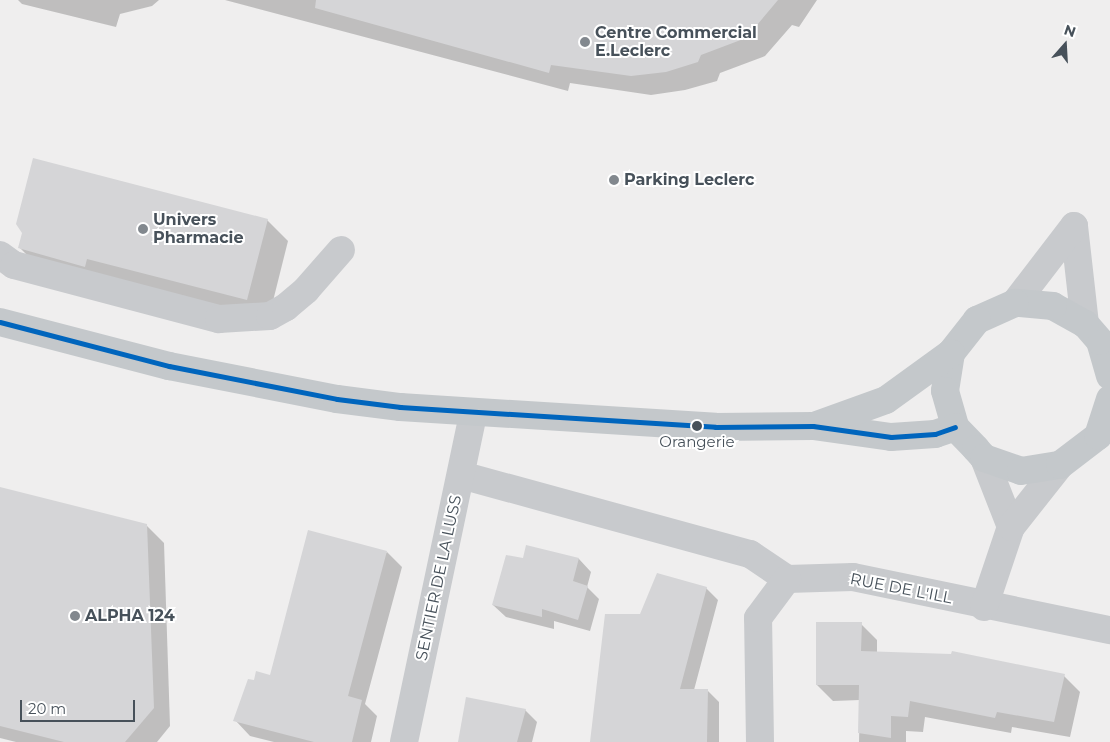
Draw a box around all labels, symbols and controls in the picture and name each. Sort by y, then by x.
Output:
north arrow [1040,20,1090,70]
text: N [1062,20,1078,41]
place label: Centre Commercial E.Leclerc [595,23,757,61]
marker: Centre Commercial E.Leclerc [579,36,591,48]
place label: Parking Leclerc [624,170,755,190]
marker: Parking Leclerc [608,174,620,186]
place label: Univers Pharmacie [153,210,244,248]
marker: Univers Pharmacie [137,223,149,235]
marker: Orangerie [692,421,702,431]
place label: Orangerie [659,433,735,451]
street label: SENTIER DE LA LUSS [412,493,466,663]
street label: RUE DE L'ILL [848,570,954,608]
place label: ALPHA 124 [85,606,175,626]
marker: ALPHA 124 [69,610,81,622]
scale bar [22,690,138,722]
text: 20 m [28,699,66,718]

